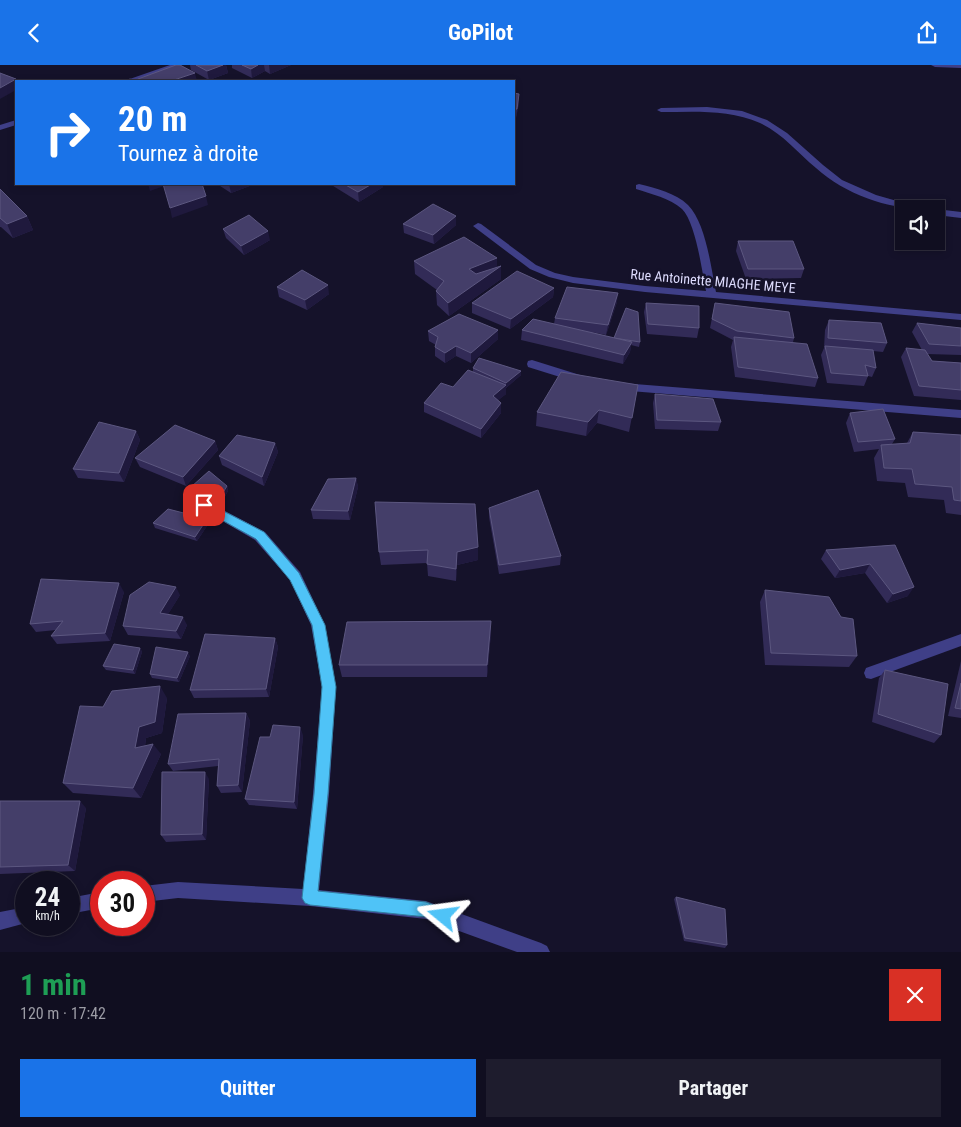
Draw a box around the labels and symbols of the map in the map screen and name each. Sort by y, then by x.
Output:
street label: Rue Antoinette MIAGHE MEYE [630,266,796,296]
pin [183,484,225,526]
speed limit sign: 30 [90,871,155,936]
position arrow [416,889,468,941]

